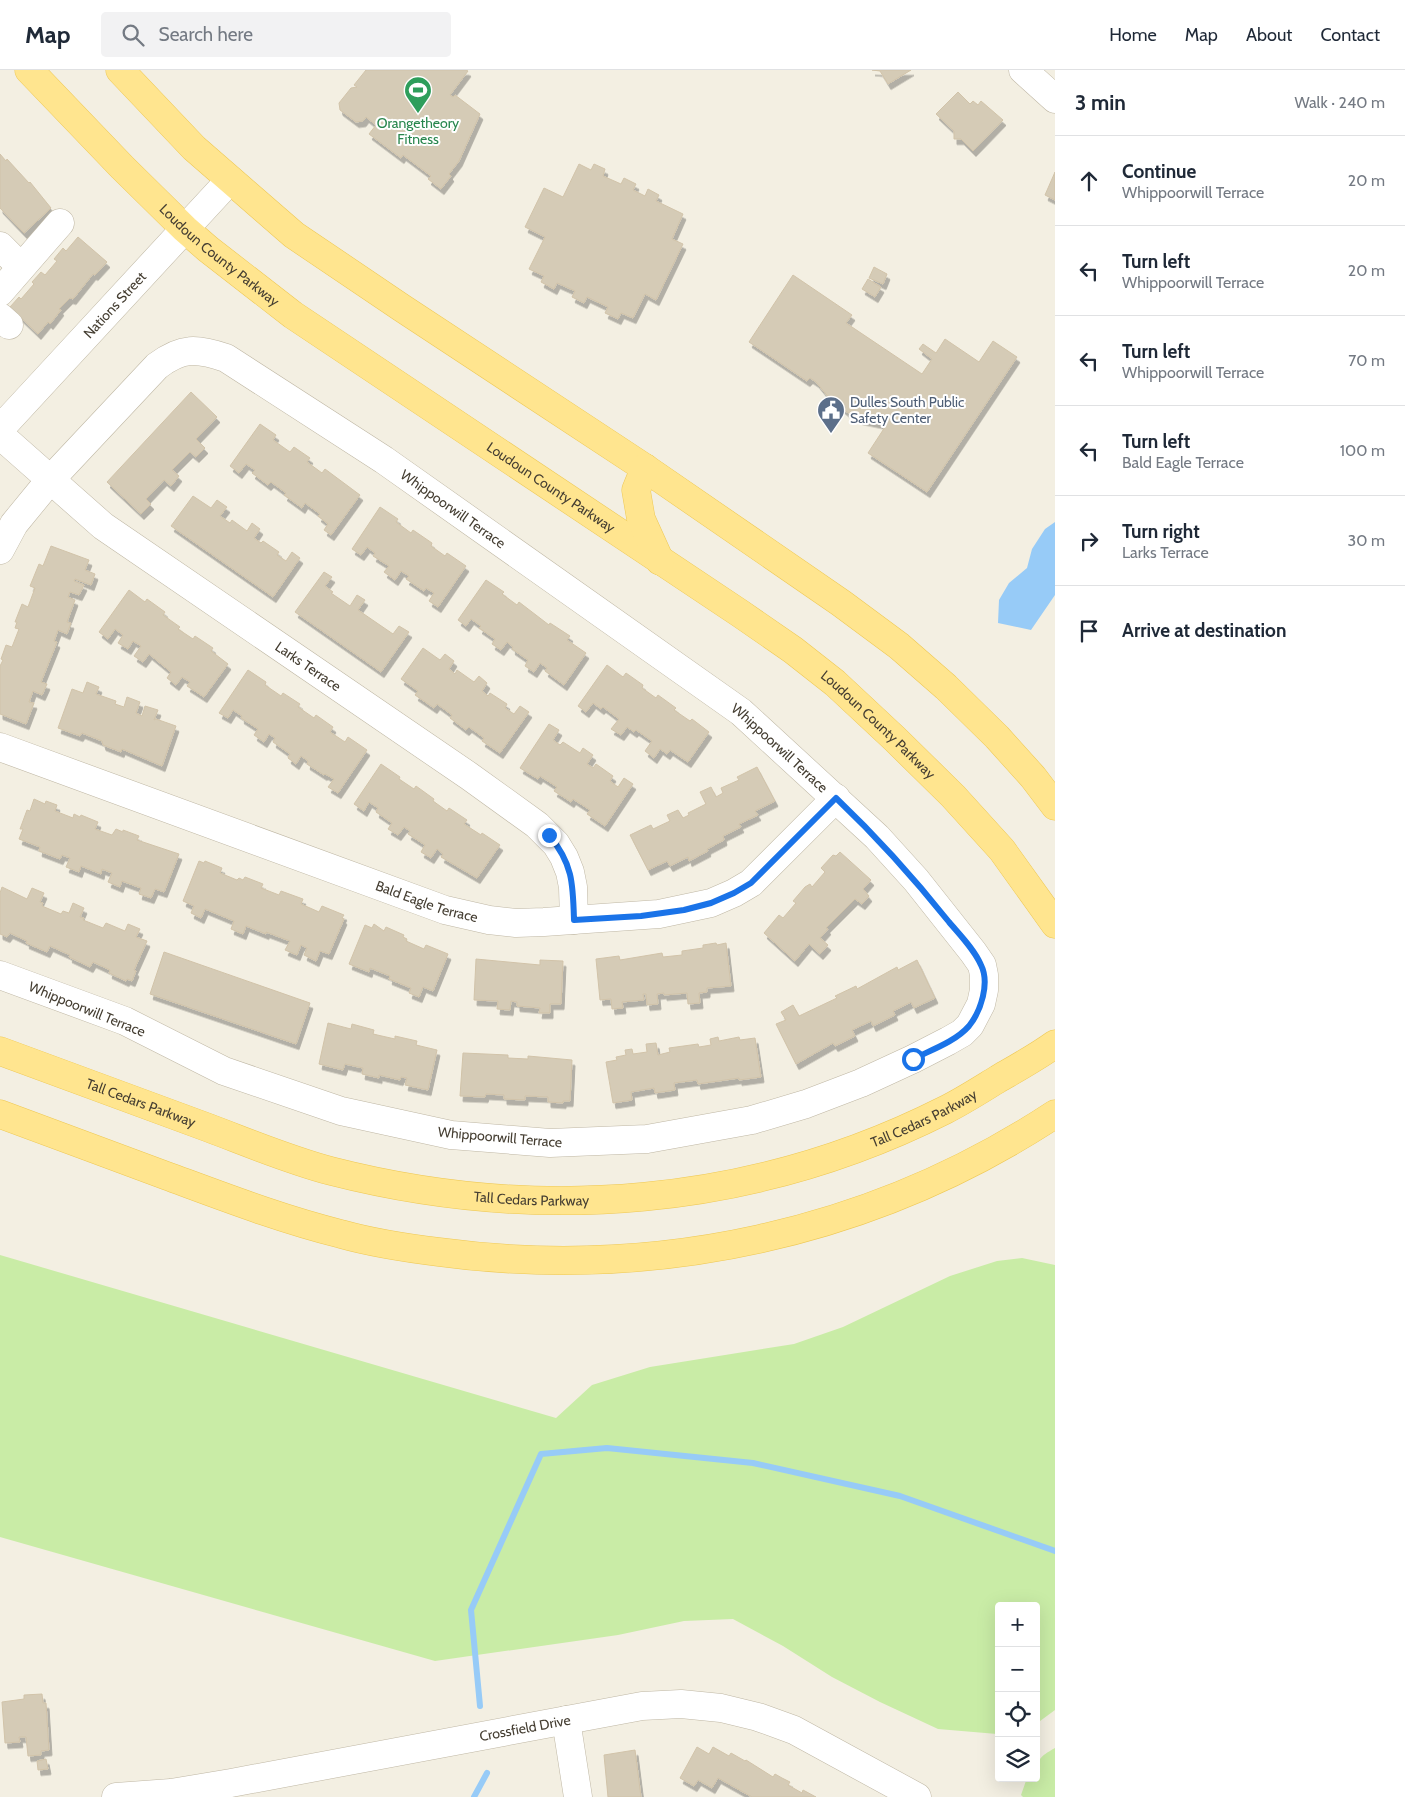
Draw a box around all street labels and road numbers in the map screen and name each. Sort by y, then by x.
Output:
street label: Loudoun County Parkway [156,200,283,310]
street label: Nations Street [79,268,150,342]
street label: Loudoun County Parkway [483,438,619,537]
street label: Whippoorwill Terrace [397,466,509,552]
street label: Larks Terrace [272,637,345,695]
street label: Loudoun County Parkway [817,666,939,783]
street label: Whippoorwill Terrace [728,699,832,796]
street label: Bald Eagle Terrace [373,876,480,926]
street label: Whippoorwill Terrace [26,977,148,1041]
street label: Tall Cedars Parkway [84,1074,198,1131]
street label: Tall Cedars Parkway [868,1085,980,1151]
street label: Whippoorwill Terrace [437,1123,563,1151]
street label: Tall Cedars Parkway [473,1187,589,1210]
street label: Crossfield Drive [478,1711,572,1745]

